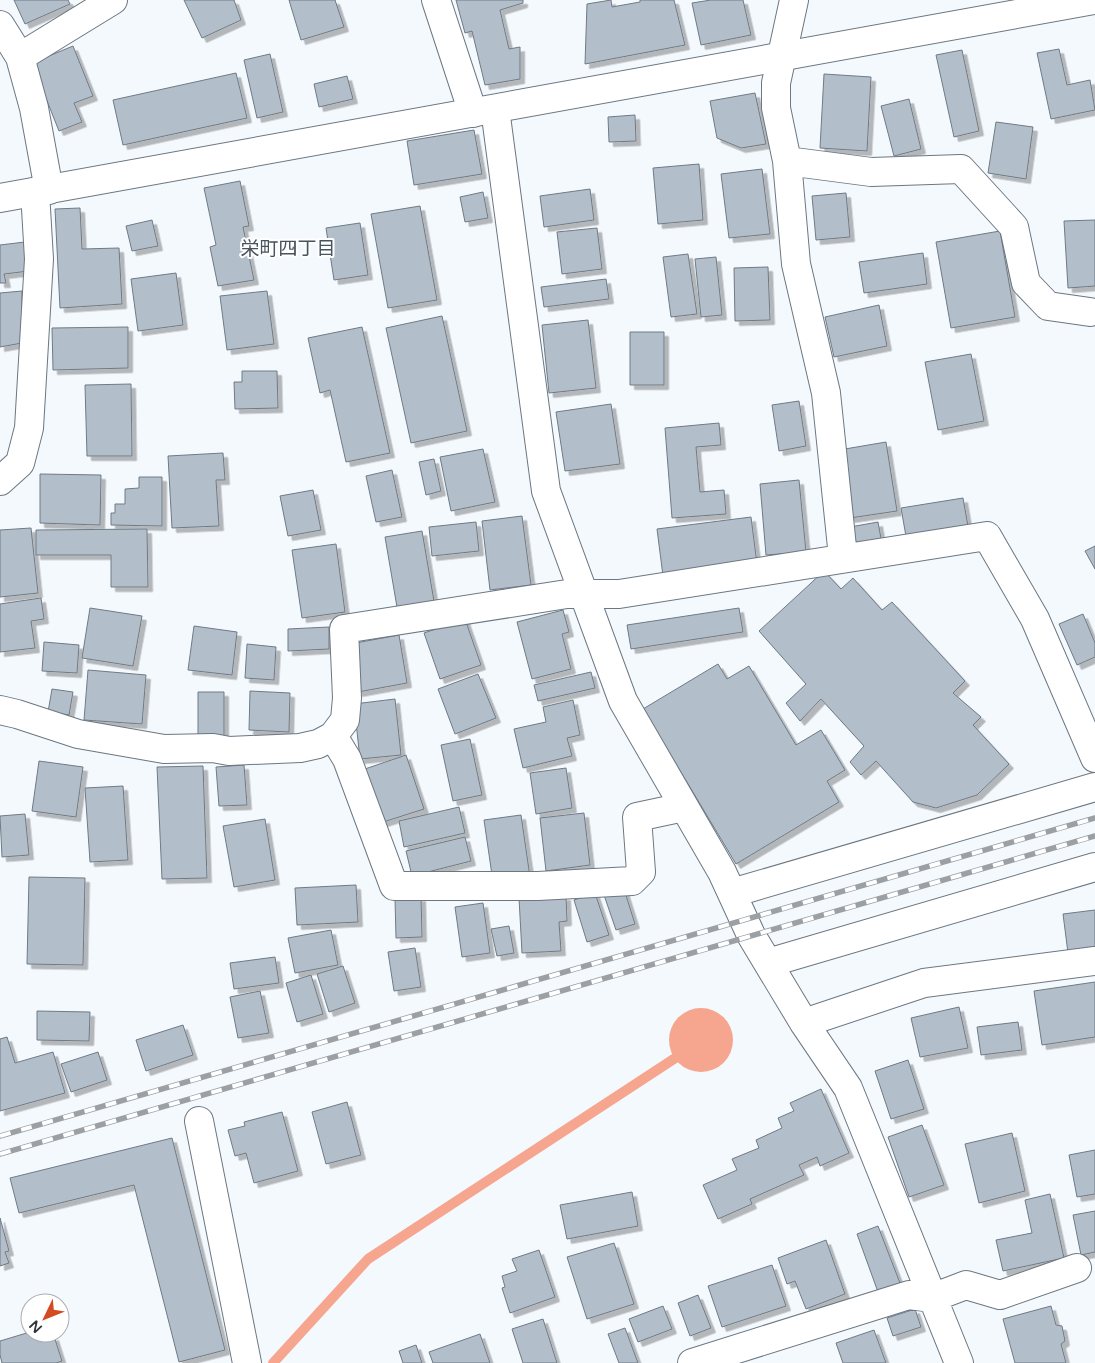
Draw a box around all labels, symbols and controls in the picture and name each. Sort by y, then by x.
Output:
district label: 栄町四丁目 [240,238,336,260]
north arrow [20,1293,70,1343]
text: N [26,1317,46,1336]

